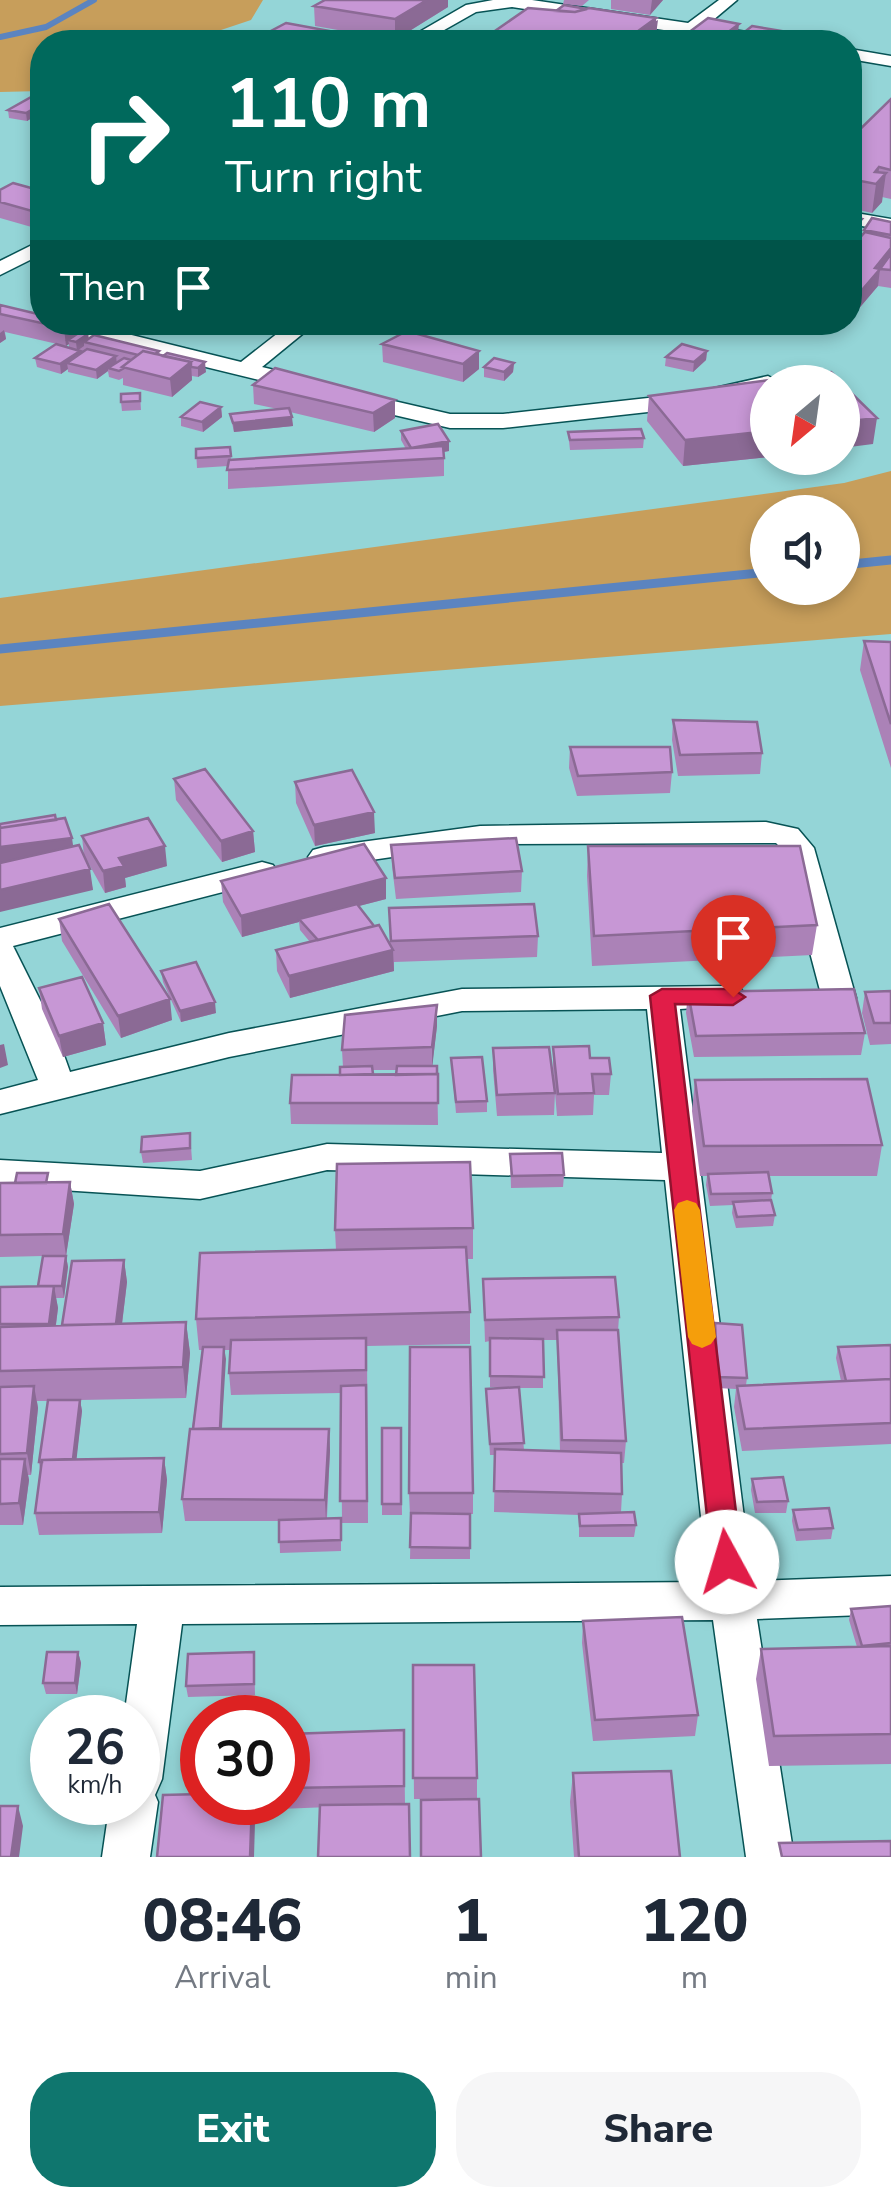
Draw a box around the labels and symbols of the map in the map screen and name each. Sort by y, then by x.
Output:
north arrow [750,365,860,475]
pin [691,895,776,998]
position arrow [675,1510,779,1614]
speed limit sign: 30 [180,1695,310,1825]

